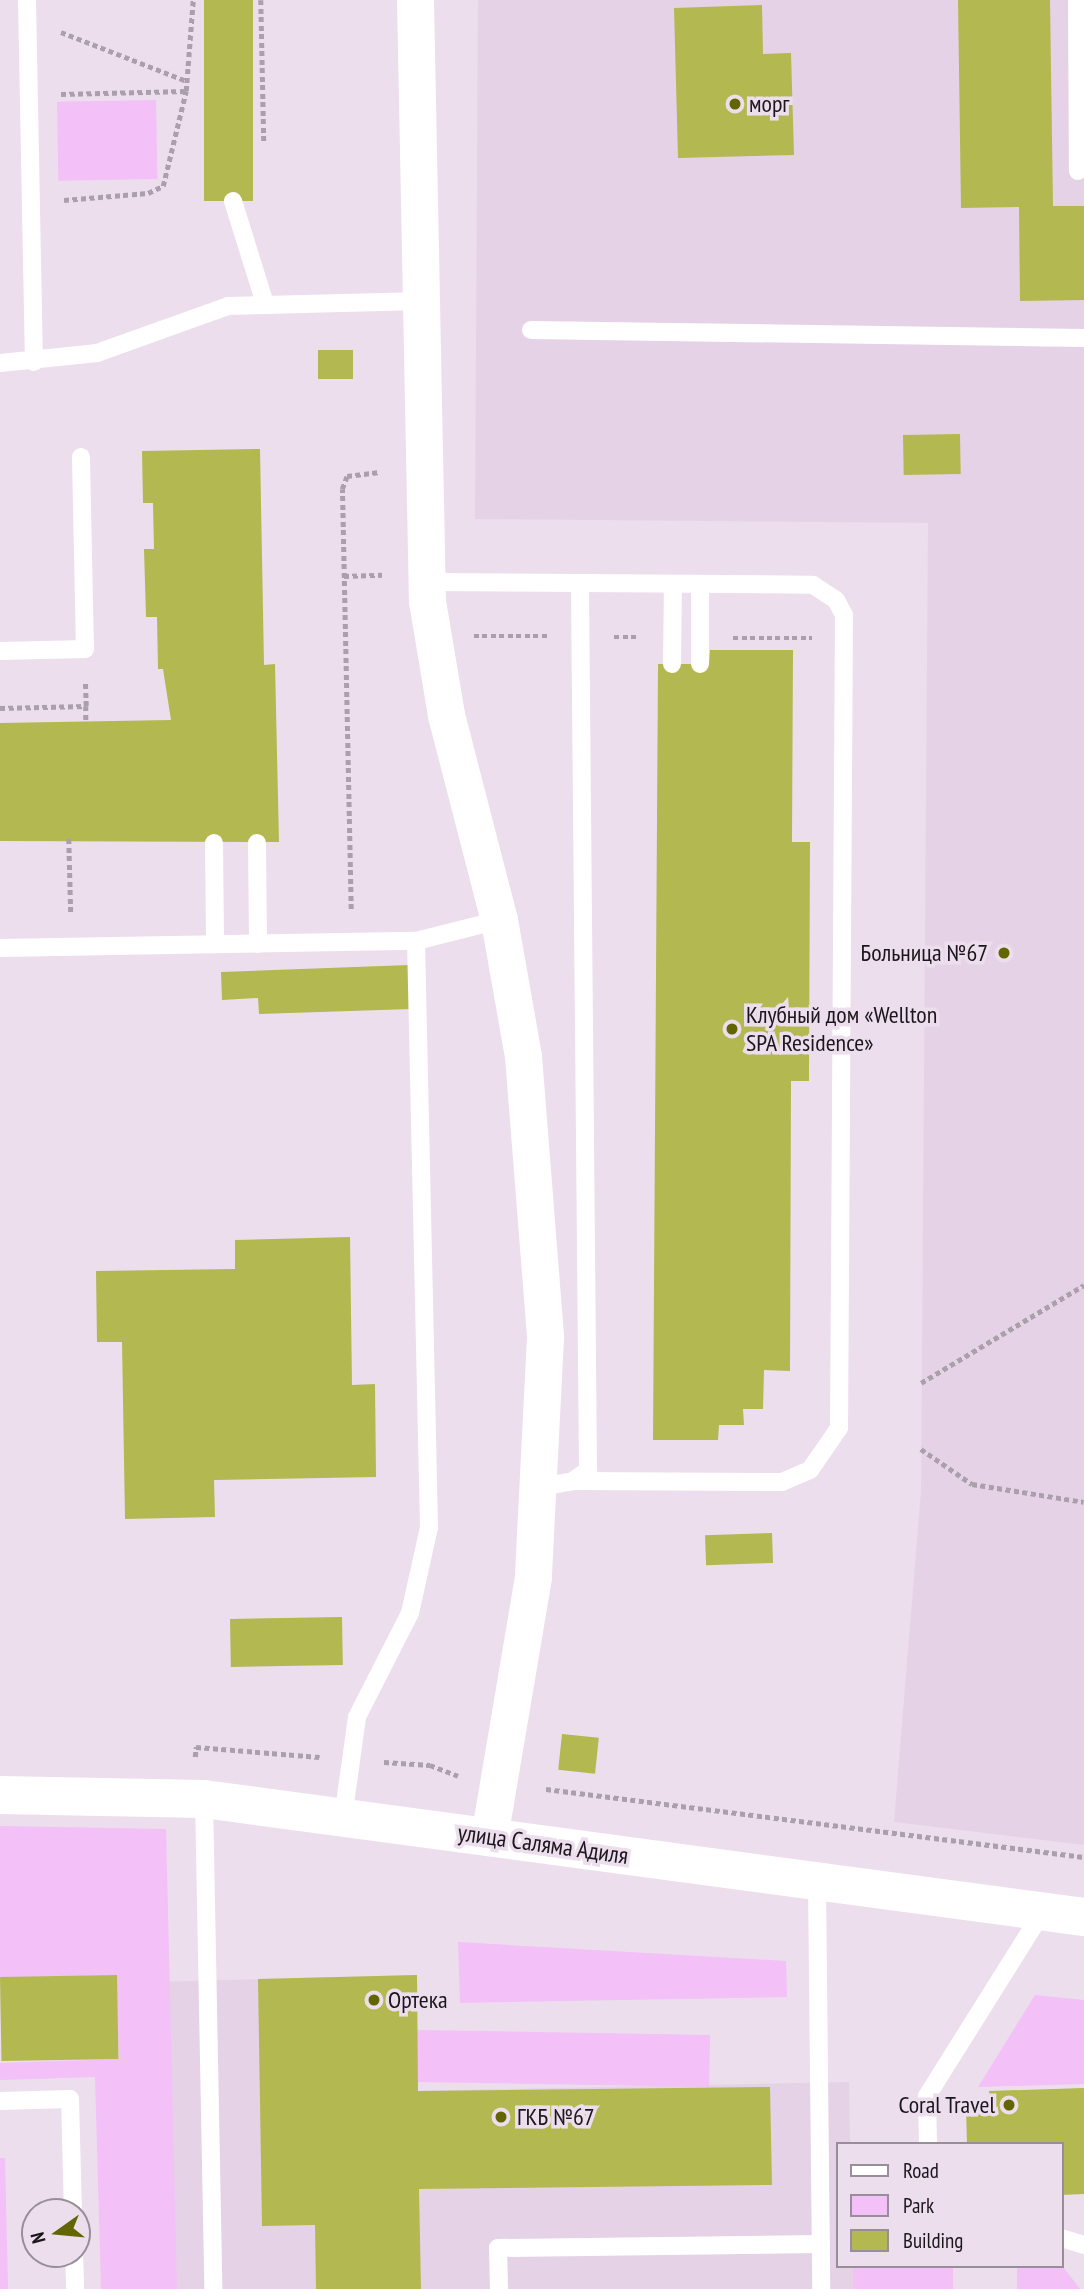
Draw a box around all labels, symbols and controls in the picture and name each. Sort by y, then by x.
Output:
place label: морг [749,90,789,118]
marker: морг [727,96,743,112]
place label: Больница №67 [860,939,988,967]
marker: Больница №67 [994,943,1014,963]
place label: Клубный дом «Wellton SPA Residence» [746,1001,937,1057]
marker: Клубный дом «Wellton SPA Residence» [724,1021,740,1037]
street label: улица Саляма Адиля [456,1818,630,1870]
place label: Ортека [388,1986,448,2014]
marker: Ортека [366,1992,382,2008]
place label: Coral Travel [898,2091,995,2119]
marker: Coral Travel [1001,2097,1017,2113]
place label: ГКБ №67 [517,2103,595,2131]
marker: ГКБ №67 [491,2107,511,2127]
legend [836,2142,1063,2268]
text: Road [903,2157,939,2184]
text: Park [903,2192,934,2219]
north arrow [21,2198,91,2268]
text: Building [903,2227,963,2254]
text: N [25,2230,51,2246]

